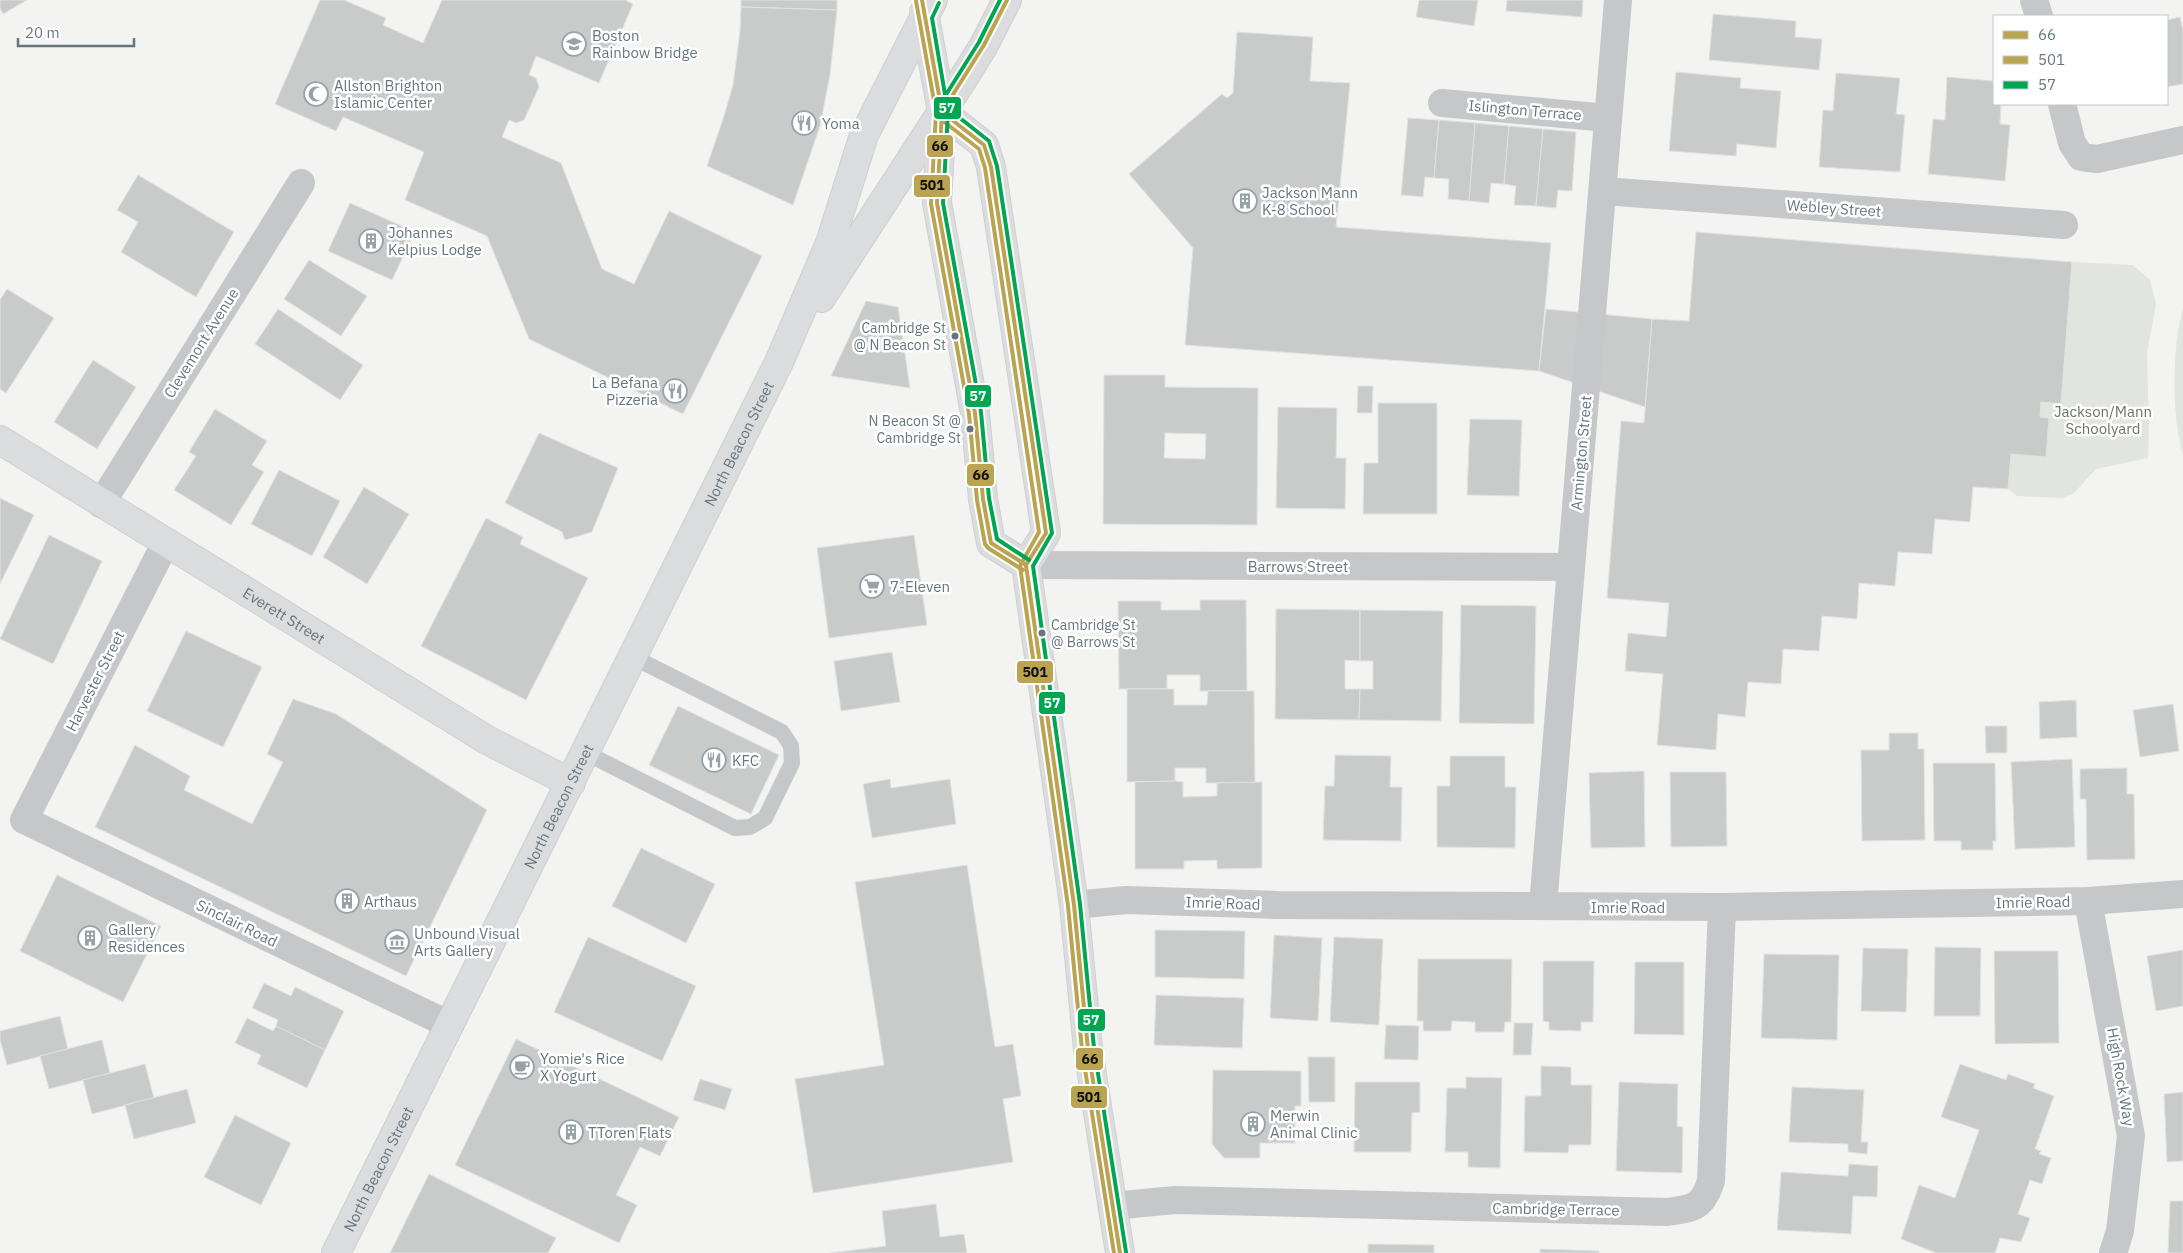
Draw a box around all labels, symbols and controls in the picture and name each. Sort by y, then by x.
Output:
scale bar [18,15,134,47]
legend [1993,15,2168,105]
text: 20 m [25,23,60,42]
text: 66 [2038,25,2056,44]
place label: Boston Rainbow Bridge [592,26,698,62]
school or university icon: Boston Rainbow Bridge [561,31,587,57]
text: 501 [2038,50,2065,69]
text: 57 [2038,75,2056,94]
place label: Allston Brighton Islamic Center [334,76,442,112]
mosque icon: Allston Brighton Islamic Center [303,81,329,107]
line badge: 57 [933,96,962,120]
street label: Islington Terrace [1468,96,1582,124]
text: 57 [939,99,955,117]
restaurant icon: Yoma [791,110,817,136]
place label: Yoma [822,114,860,133]
line badge: 66 [926,134,954,158]
text: 66 [932,137,948,155]
line badge: 501 [913,174,951,198]
text: 501 [919,176,945,194]
place label: Jackson Mann K-8 School [1262,183,1358,219]
building icon: Jackson Mann K-8 School [1232,188,1258,214]
street label: Webley Street [1786,195,1882,221]
place label: Johannes Kelpius Lodge [388,223,482,259]
building icon: Johannes Kelpius Lodge [358,228,384,254]
street label: Clevemont Avenue [160,285,242,401]
place label: Cambridge St @ N Beacon St [854,319,946,354]
marker: Cambridge St @ N Beacon St [950,331,960,341]
place label: La Befana Pizzeria [592,373,658,409]
restaurant icon: La Befana Pizzeria [662,378,688,404]
street label: North Beacon Street [699,378,778,509]
line badge: 57 [964,384,992,408]
text: 57 [970,387,986,405]
street label: Armington Street [1567,395,1595,511]
park label: Jackson/Mann Schoolyard [2054,402,2152,438]
place label: N Beacon St @ Cambridge St [869,412,961,447]
marker: N Beacon St @ Cambridge St [965,424,975,434]
line badge: 66 [966,463,995,487]
text: 66 [973,466,989,484]
street label: Barrows Street [1248,557,1348,576]
supermarket icon: 7-Eleven [859,573,885,599]
place label: 7-Eleven [890,577,950,596]
street label: Everett Street [240,583,329,648]
place label: Cambridge St @ Barrows St [1051,616,1136,651]
street label: Harvester Street [61,627,129,735]
marker: Cambridge St @ Barrows St [1037,628,1047,638]
line badge: 501 [1016,660,1054,684]
text: 501 [1022,663,1048,681]
line badge: 57 [1038,691,1066,715]
text: 57 [1044,694,1060,712]
street label: North Beacon Street [519,741,597,872]
restaurant icon: KFC [701,747,727,773]
place label: KFC [732,751,759,770]
building icon: Arthaus [334,888,360,914]
place label: Arthaus [364,892,417,911]
street label: Imrie Road [1185,892,1261,914]
street label: Imrie Road [1996,892,2070,912]
street label: Sinclair Road [193,895,281,951]
street label: Imrie Road [1591,898,1665,917]
place label: Gallery Residences [108,920,185,956]
place label: Unbound Visual Arts Gallery [414,924,520,960]
building icon: Gallery Residences [77,925,103,951]
museum icon: Unbound Visual Arts Gallery [384,929,410,955]
line badge: 57 [1077,1008,1106,1032]
text: 57 [1083,1011,1099,1029]
street label: High Rock Way [2103,1026,2139,1128]
line badge: 66 [1075,1047,1104,1071]
place label: Yomie's Rice X Yogurt [540,1049,625,1085]
text: 66 [1082,1050,1098,1068]
cafe icon: Yomie's Rice X Yogurt [509,1054,535,1080]
line badge: 501 [1070,1085,1108,1109]
text: 501 [1076,1088,1102,1106]
street label: North Beacon Street [339,1103,417,1234]
place label: Merwin Animal Clinic [1270,1106,1358,1142]
building icon: Merwin Animal Clinic [1240,1111,1266,1137]
building icon: TToren Flats [558,1119,584,1145]
place label: TToren Flats [588,1123,672,1142]
street label: Cambridge Terrace [1492,1198,1620,1220]

